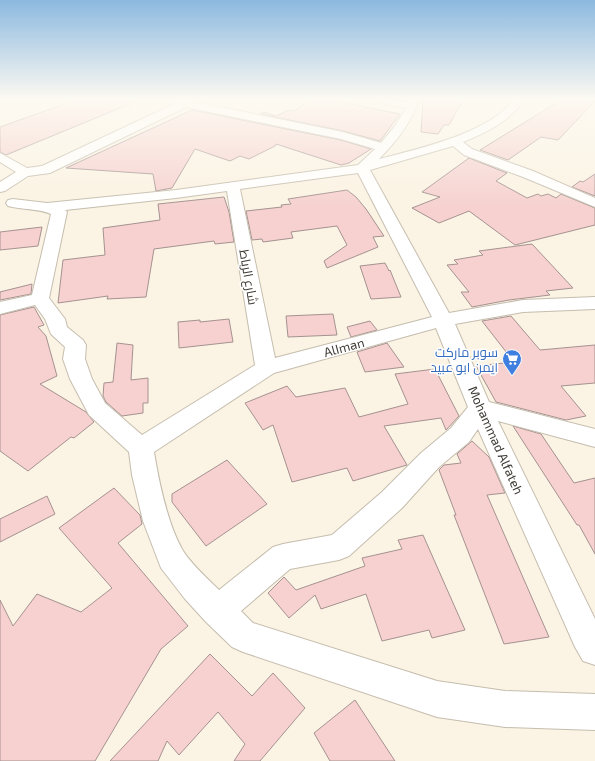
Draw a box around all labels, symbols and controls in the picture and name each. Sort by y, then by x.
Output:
street label: شارع الرباط [235,248,262,306]
street label: AlIman [322,334,366,360]
place label: سوبر ماركت ايمن ابو عبيد [431,344,498,375]
supermarket icon: سوبر ماركت ايمن ابو عبيد [501,348,523,376]
street label: Mohammad Alfateh [465,383,527,497]

